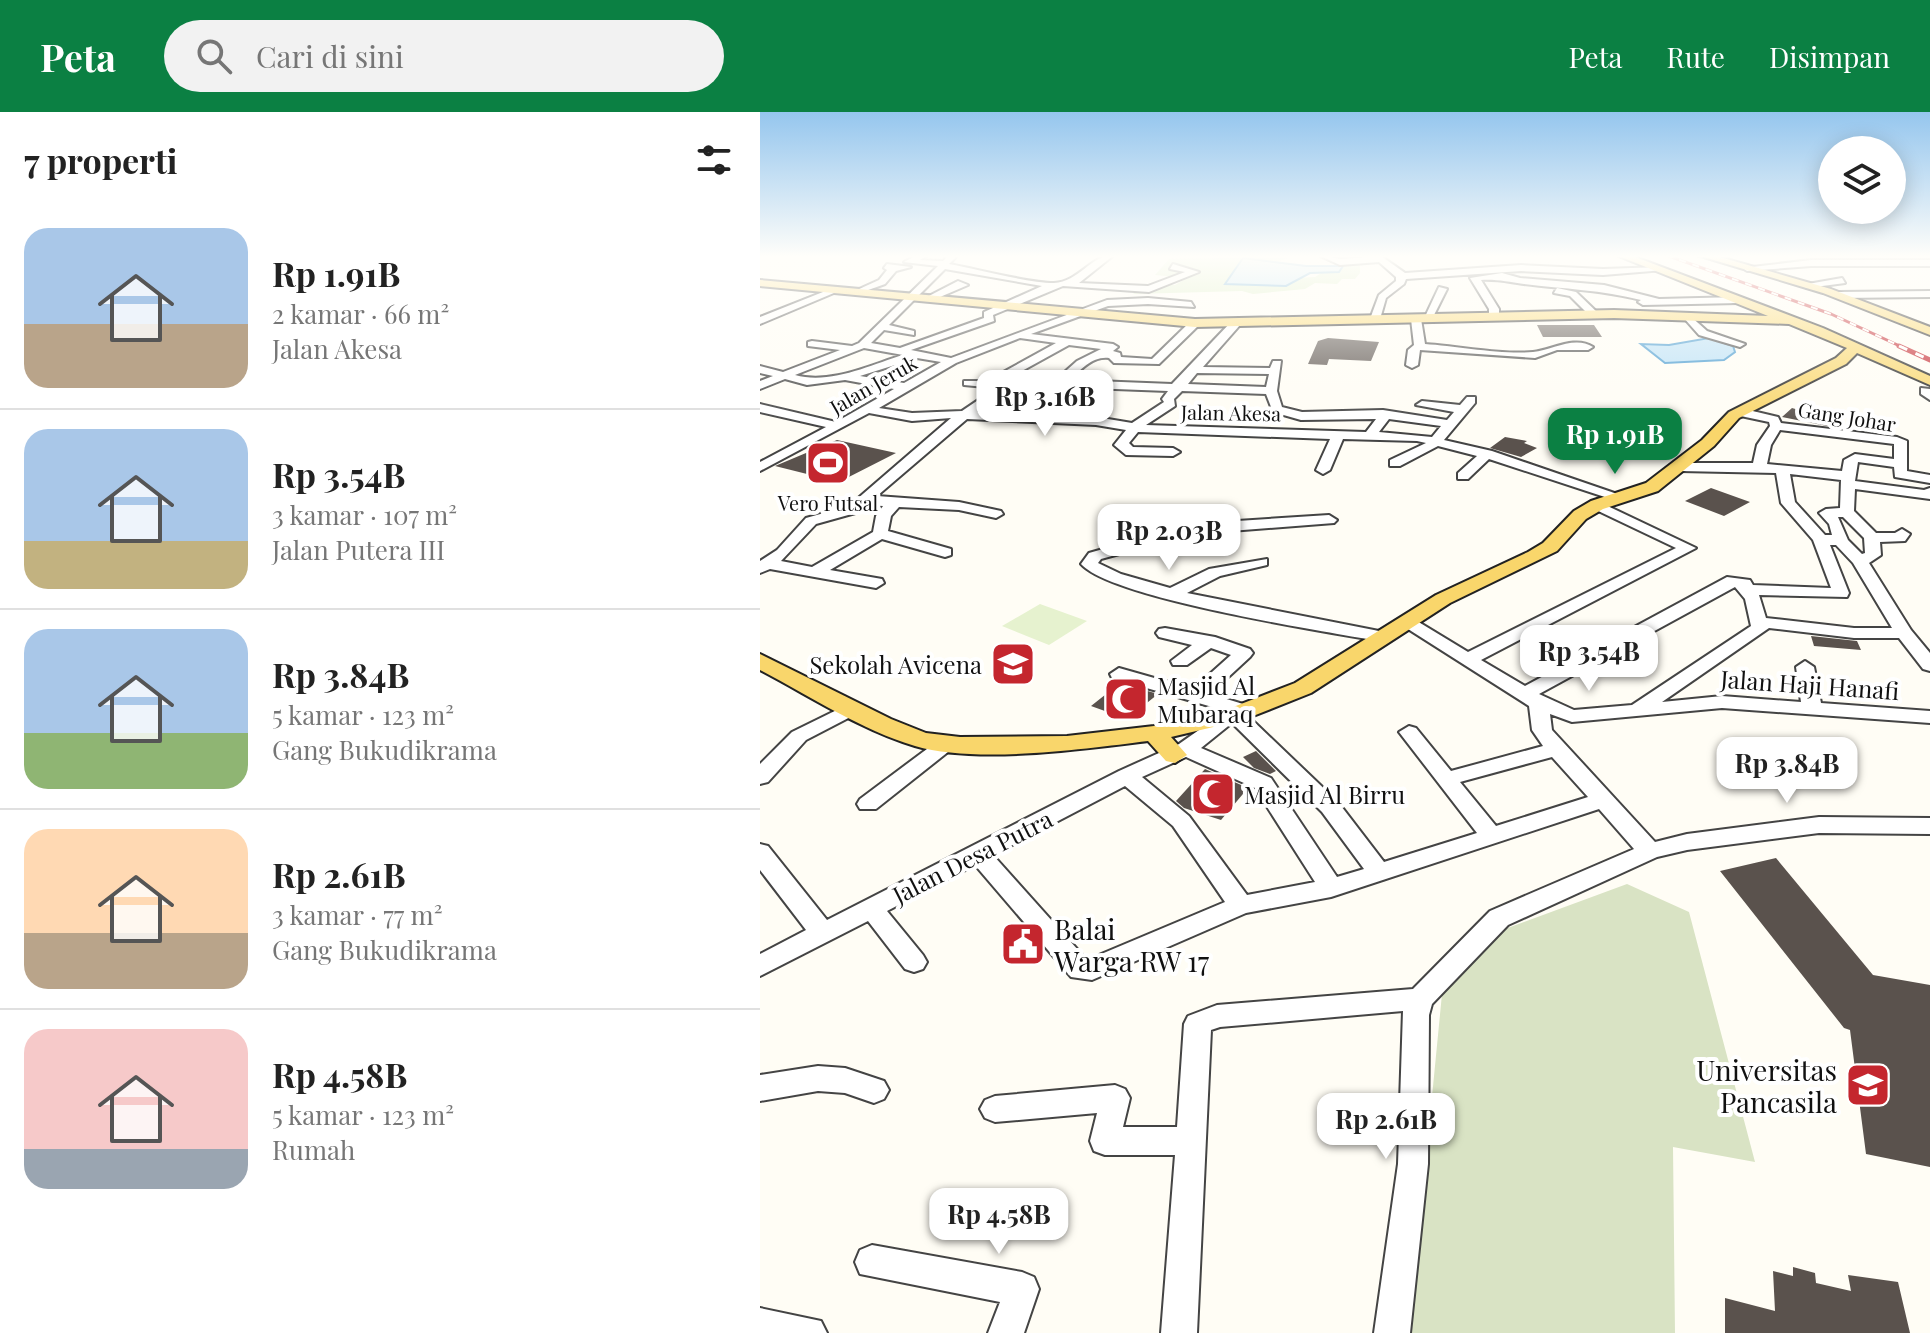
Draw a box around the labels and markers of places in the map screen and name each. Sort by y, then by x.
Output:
pin: Rp 3.16B [962,370,1128,438]
pin: Rp 1.91B [1532,408,1698,476]
sports icon: Vero Futsal [804,439,852,487]
place label: Vero Futsal [777,489,879,516]
pin: Rp 2.03B [1086,504,1252,572]
pin: Rp 3.54B [1506,625,1672,693]
school or university icon: Sekolah Avicena [989,640,1037,688]
place label: Sekolah Avicena [809,648,982,680]
place label: Masjid Al Mubaraq [1157,669,1255,729]
mosque icon: Masjid Al Mubaraq [1102,675,1150,723]
pin: Rp 3.84B [1704,737,1870,805]
mosque icon: Masjid Al Birru [1189,770,1237,818]
place label: Masjid Al Birru [1244,778,1405,810]
place label: Balai Warga RW 17 [1053,910,1210,979]
public building icon: Balai Warga RW 17 [999,920,1047,968]
place label: Universitas Pancasila [1696,1051,1837,1120]
school or university icon: Universitas Pancasila [1844,1061,1892,1109]
pin: Rp 2.61B [1303,1093,1469,1161]
pin: Rp 4.58B [916,1188,1082,1256]

